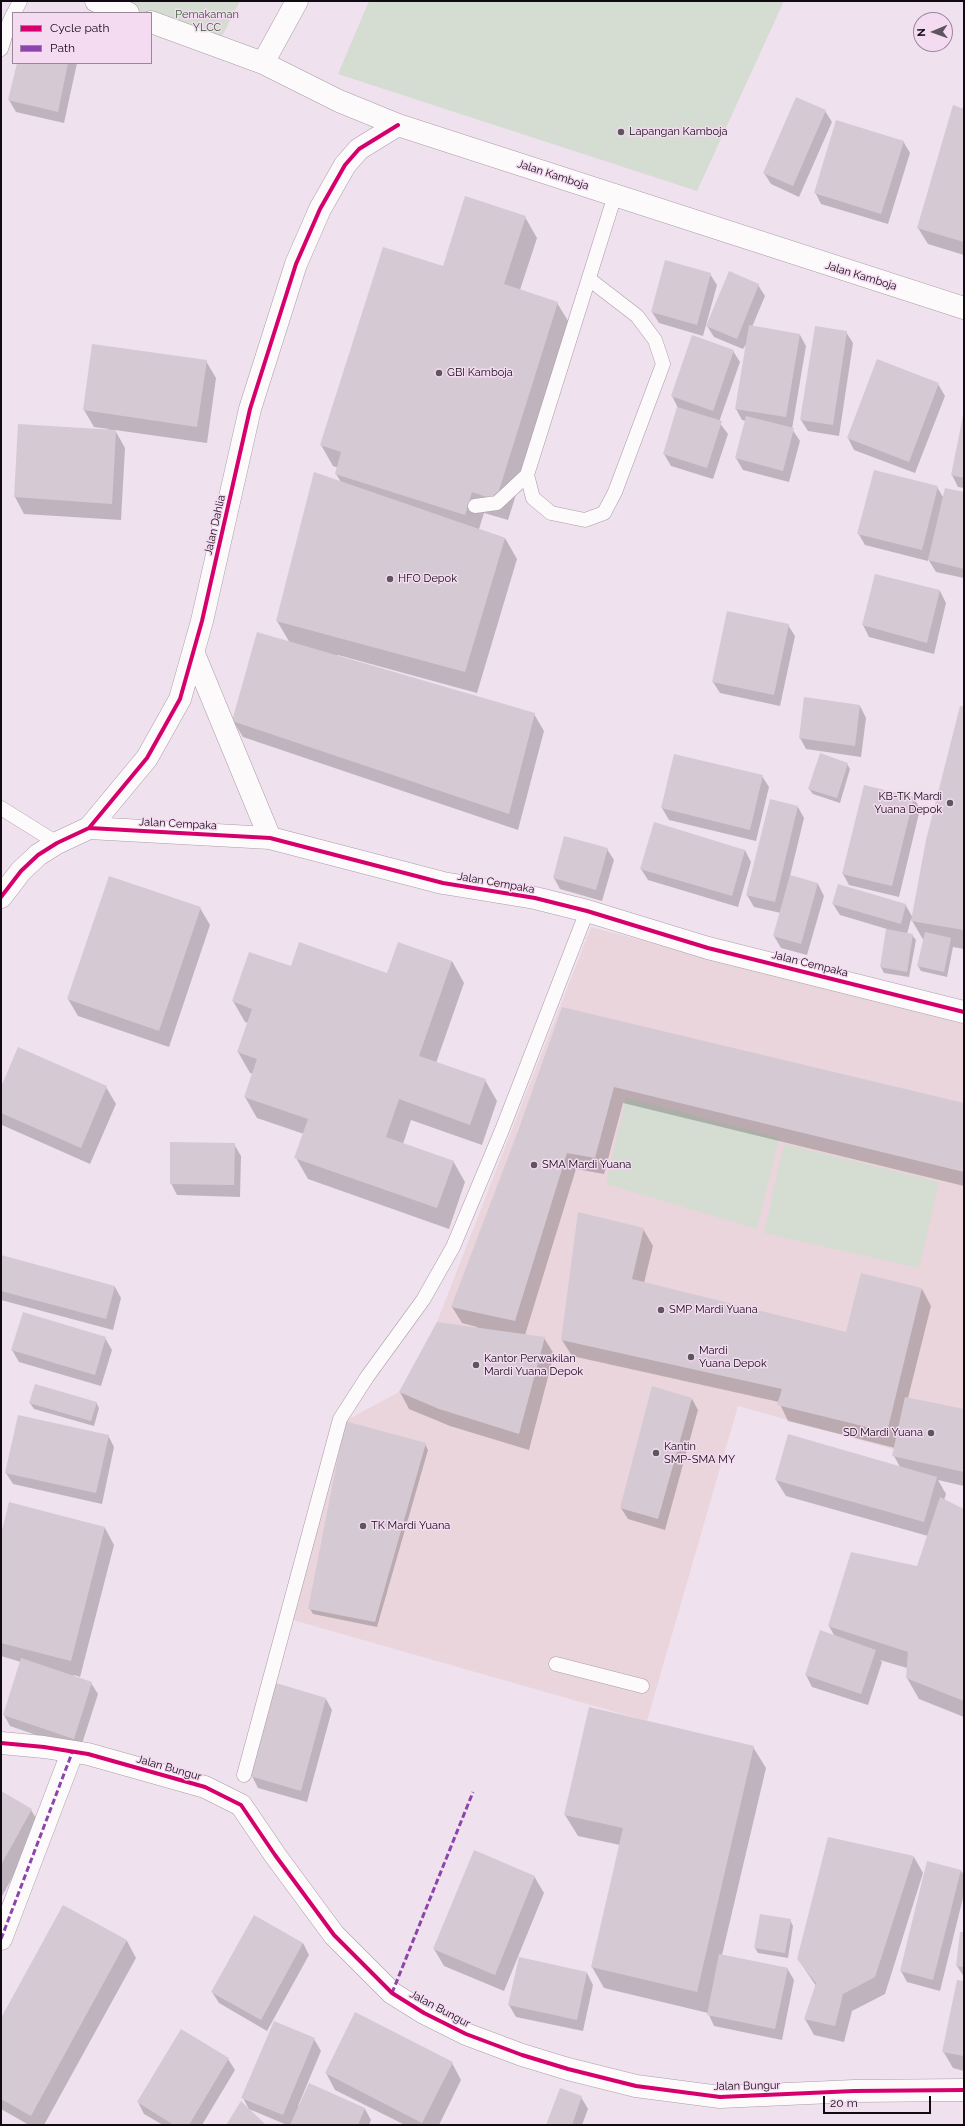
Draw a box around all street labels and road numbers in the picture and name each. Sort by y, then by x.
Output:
street label: Jalan Kamboja [516,157,590,193]
street label: Jalan Kamboja [824,259,898,293]
street label: Jalan Dahlia [202,494,228,556]
street label: Jalan Cempaka [139,815,217,833]
street label: Jalan Cempaka [456,870,536,896]
street label: Jalan Cempaka [771,948,849,980]
street label: Jalan Bungur [135,1752,203,1784]
street label: Jalan Bungur [407,1987,473,2031]
street label: Jalan Bungur [713,2079,781,2093]

